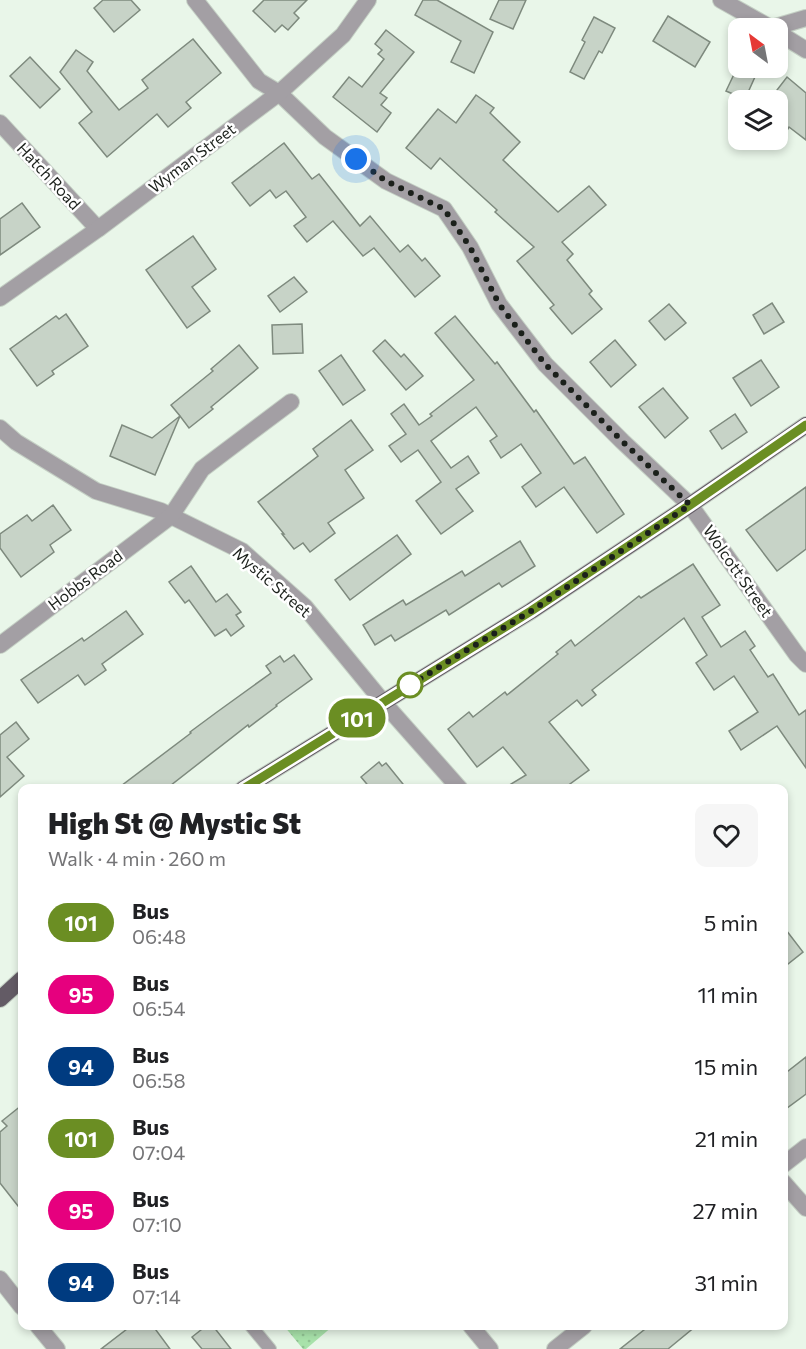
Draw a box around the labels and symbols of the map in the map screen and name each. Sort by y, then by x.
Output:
north arrow [728,18,788,78]
street label: Wyman Street [145,118,239,196]
street label: Hatch Road [14,138,85,213]
your location [341,144,371,174]
street label: Wolcott Street [700,521,777,621]
street label: Mystic Street [229,543,316,621]
street label: Hobbs Road [44,546,126,614]
unlabelled marker [397,672,423,698]
line badge: 101 [322,698,392,738]

